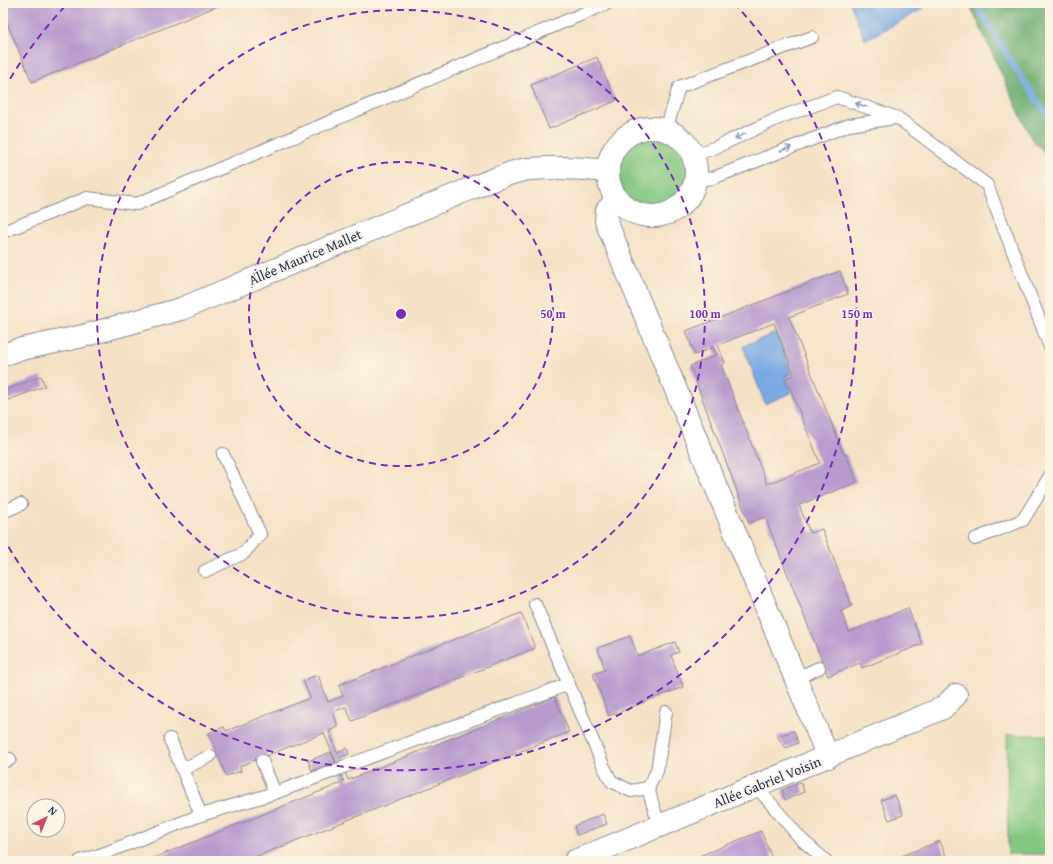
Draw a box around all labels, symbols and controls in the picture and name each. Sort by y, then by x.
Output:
one-way arrow [855,100,867,108]
one-way arrow [734,133,746,140]
one-way arrow [780,145,792,153]
street label: Allée Maurice Mallet [245,224,365,290]
text: 50 m [540,305,566,322]
text: 100 m [689,305,722,322]
text: 150 m [841,305,874,322]
centre of rings [394,307,408,321]
street label: Allée Gabriel Voisin [710,751,824,813]
north arrow [26,798,66,838]
text: N [45,802,61,819]

